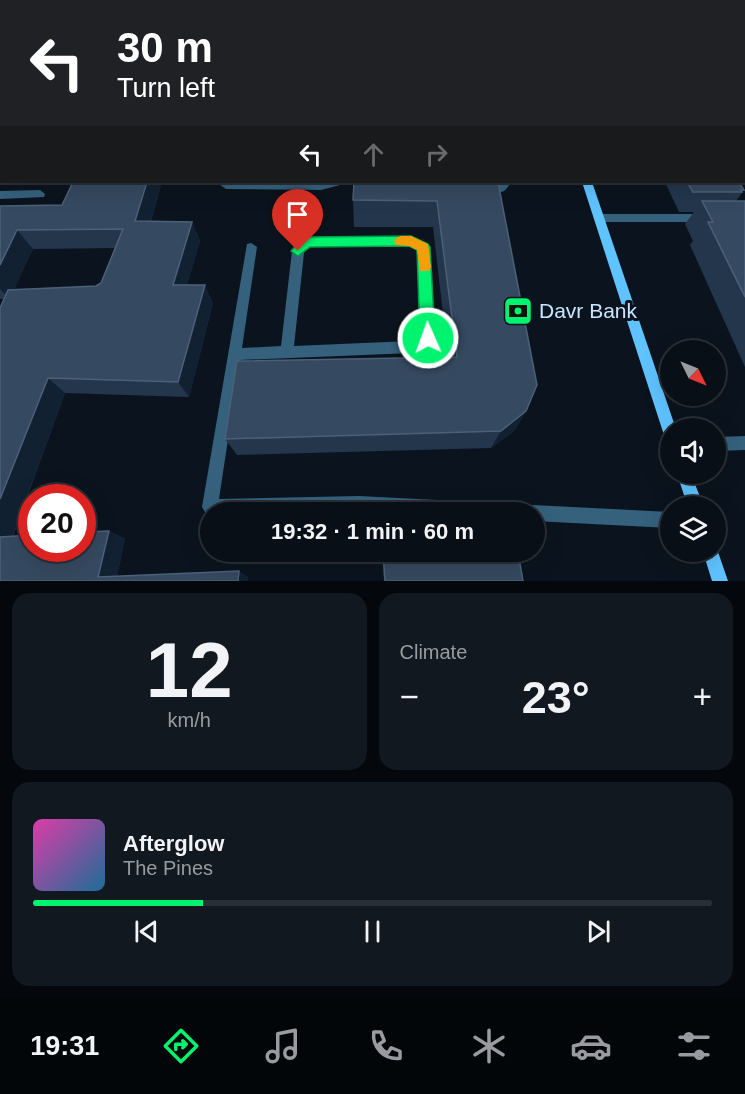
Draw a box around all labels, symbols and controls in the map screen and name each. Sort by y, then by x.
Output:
icon: left [18,24,96,102]
text: 30 m [117,24,213,71]
text: Turn left [117,73,215,103]
icon: left [294,138,327,171]
icon: ahead [357,138,390,171]
icon: right [420,138,453,171]
pin [272,189,323,251]
icon: arrive [281,198,314,231]
bank icon: Davr Bank [502,295,534,327]
place label: Davr Bank [539,299,638,322]
position arrow [396,306,460,370]
north arrow [660,340,726,406]
map controls [660,340,726,562]
button: sound [660,418,726,484]
speed limit sign: 20 [18,484,96,562]
button: layers [660,496,726,562]
text: 19:32 · 1 min · 60 m [271,519,474,544]
text: 12 [146,626,233,714]
text: Climate [400,641,467,663]
text: 23° [522,672,590,723]
text: − [400,678,419,715]
text: + [693,678,712,715]
text: km/h [168,709,211,731]
text: Afterglow [123,831,224,856]
text: The Pines [123,857,213,879]
icon: previous [130,915,163,948]
icon: pause [356,915,389,948]
icon: next [582,915,615,948]
icon: directions [160,1025,202,1067]
icon: music [262,1025,304,1067]
icon: phone [365,1025,407,1067]
icon: climate [468,1025,510,1067]
icon: car [570,1025,612,1067]
icon: filters [673,1025,715,1067]
text: 19:31 [30,1031,99,1061]

